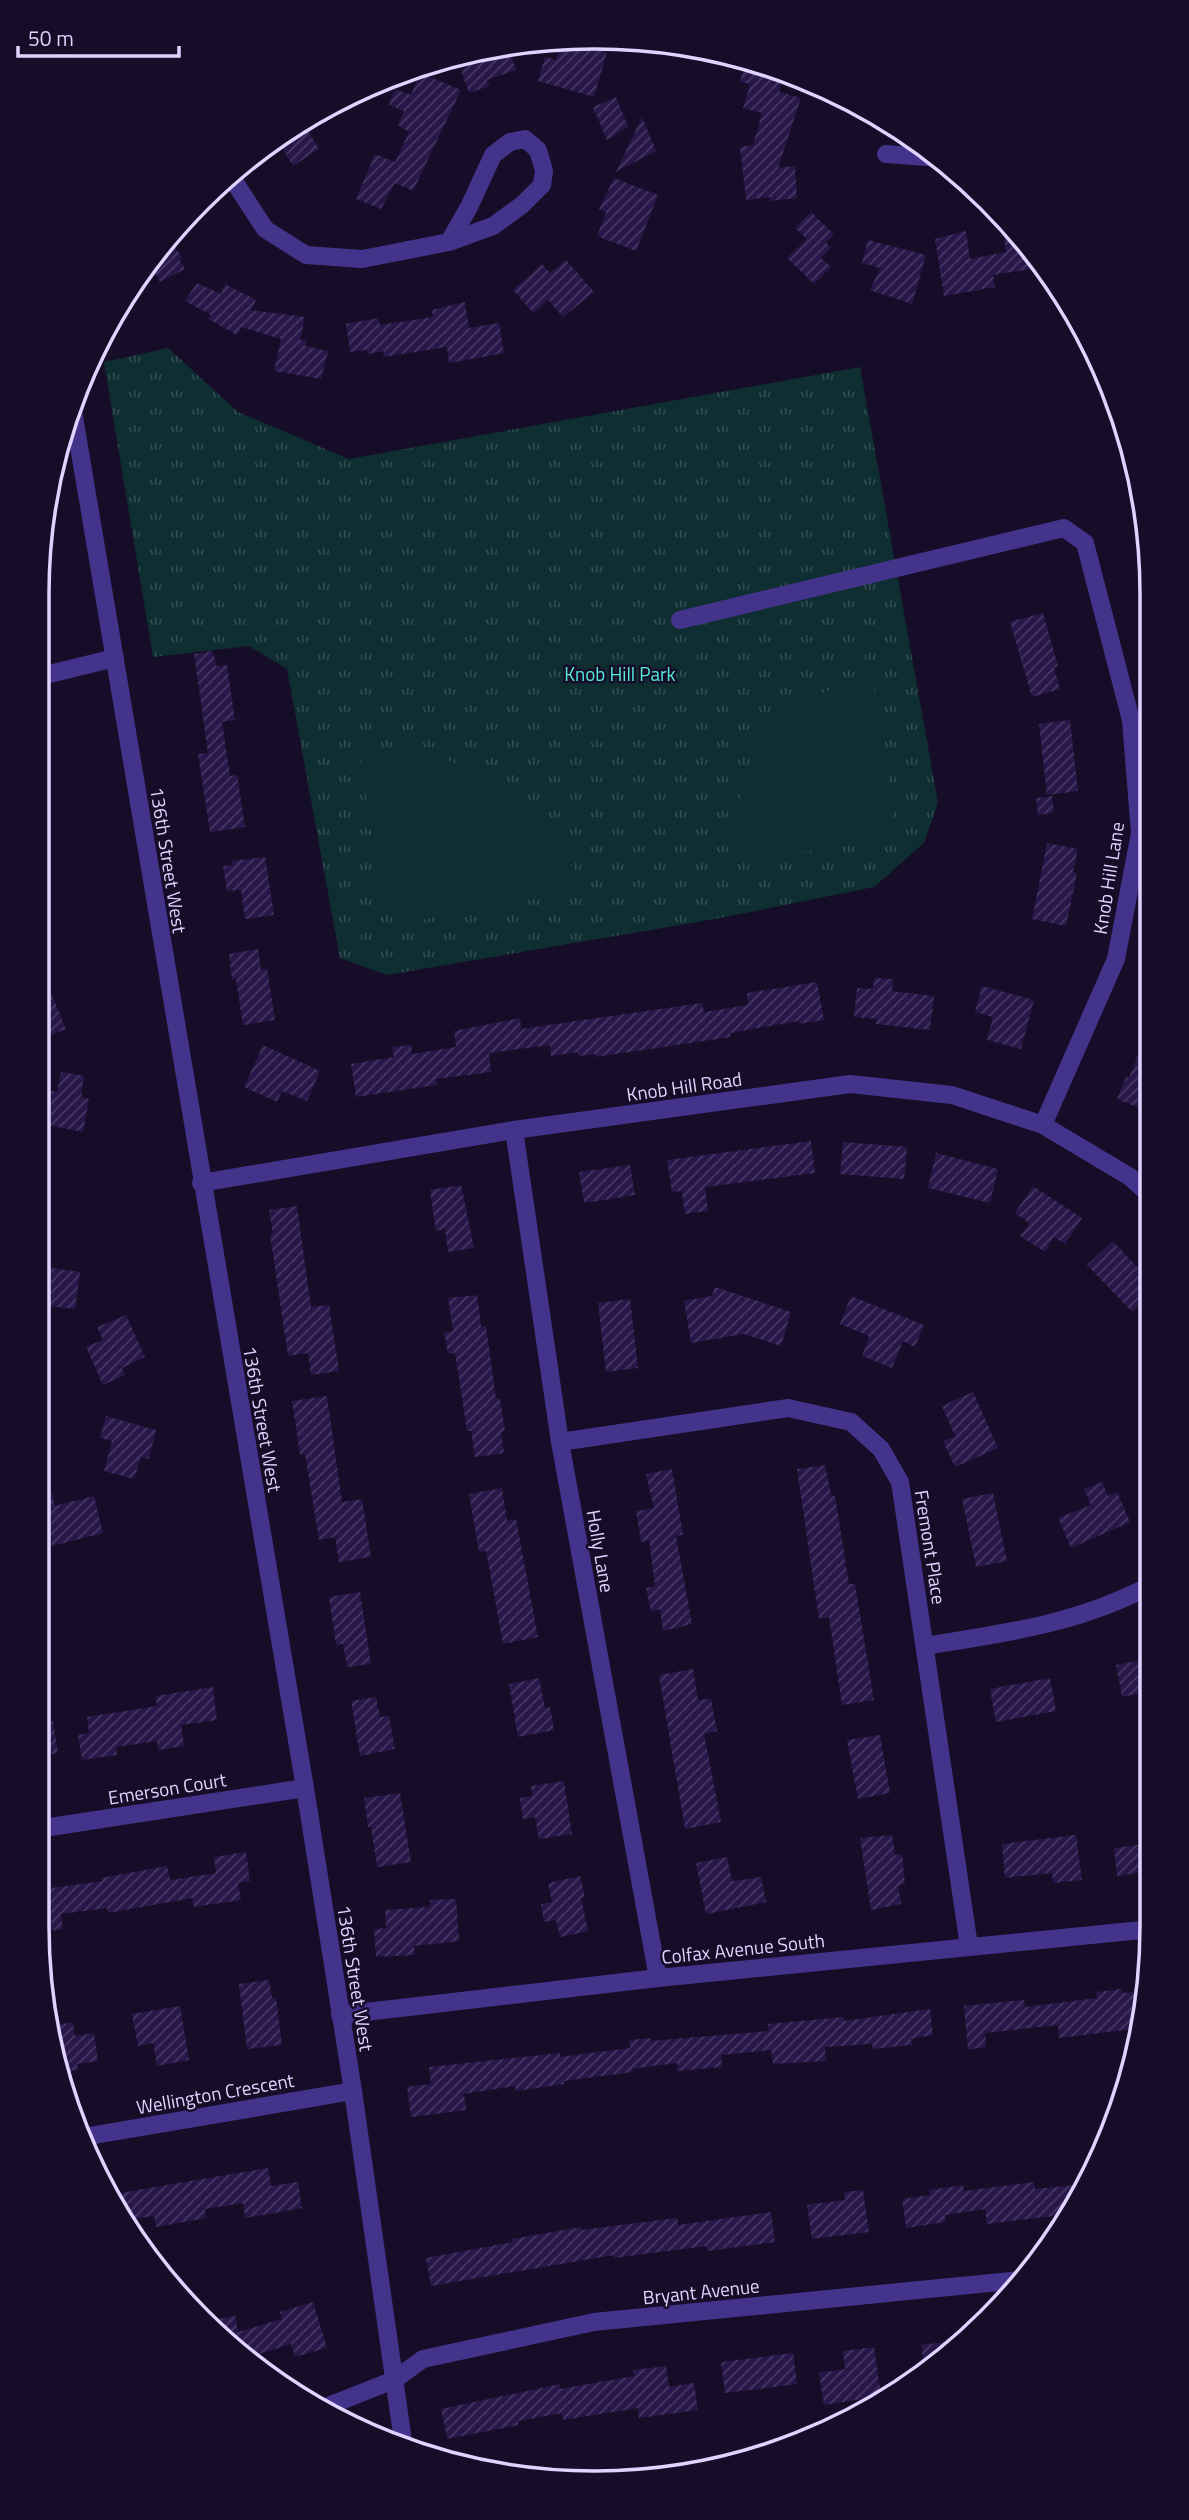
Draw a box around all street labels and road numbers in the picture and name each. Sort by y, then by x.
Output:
street label: 136th Street West [143,785,195,936]
street label: Knob Hill Lane [1085,820,1131,936]
street label: Knob Hill Road [624,1064,744,1108]
street label: 136th Street West [236,1344,290,1495]
street label: Fremont Place [908,1488,954,1606]
street label: Holly Lane [579,1507,623,1595]
street label: Emerson Court [106,1764,229,1812]
street label: 136th Street West [330,1903,382,2054]
street label: Colfax Avenue South [660,1925,826,1971]
street label: Wellington Crescent [134,2065,296,2121]
street label: Bryant Avenue [641,2270,761,2312]

